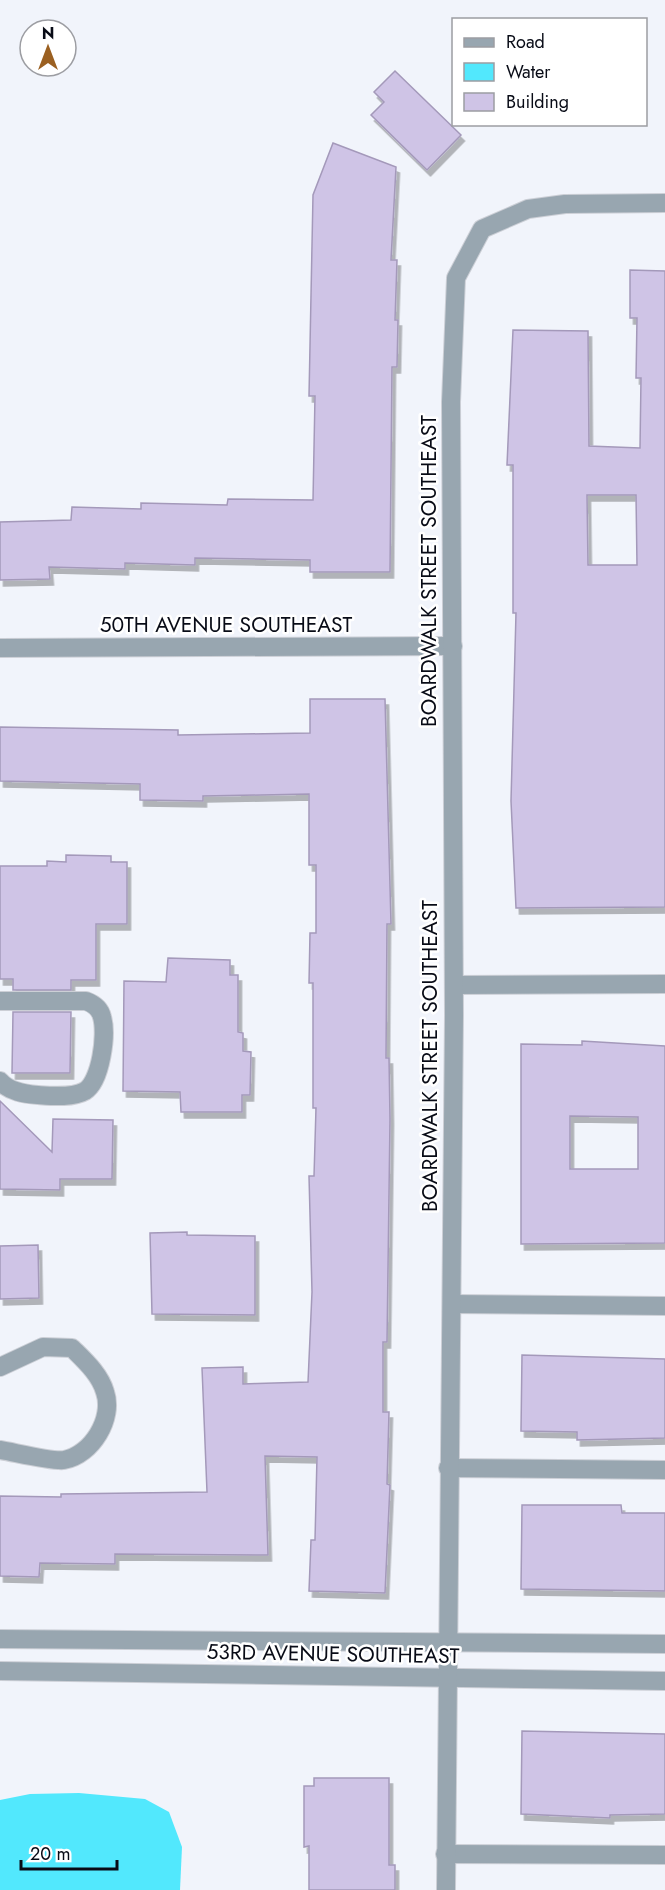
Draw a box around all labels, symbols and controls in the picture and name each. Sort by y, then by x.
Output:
north arrow [18,18,78,78]
legend [452,18,647,126]
text: N [42,22,54,45]
text: Road [506,29,545,55]
text: Water [506,59,551,85]
text: Building [506,89,569,115]
street label: BOARDWALK STREET SOUTHEAST [414,415,444,727]
street label: 50TH AVENUE SOUTHEAST [100,610,353,640]
street label: BOARDWALK STREET SOUTHEAST [415,900,445,1212]
street label: 53RD AVENUE SOUTHEAST [206,1637,460,1671]
scale bar [21,1833,117,1871]
text: 20 m [30,1841,70,1867]

